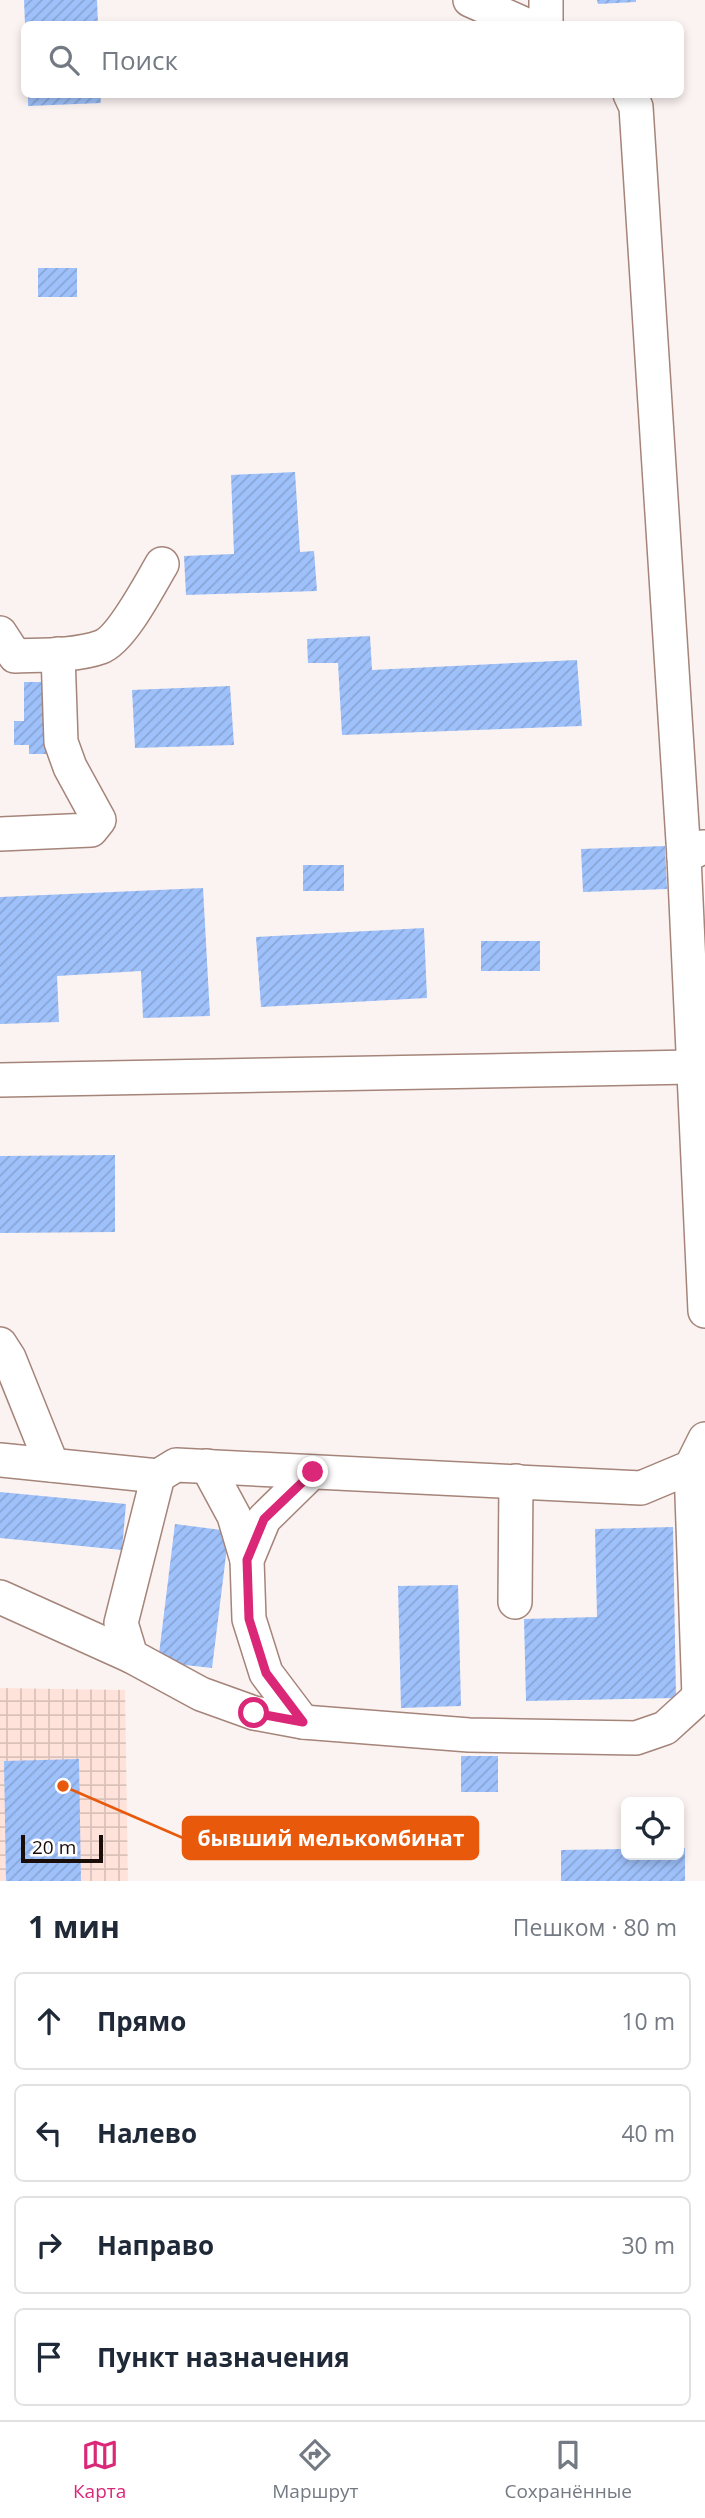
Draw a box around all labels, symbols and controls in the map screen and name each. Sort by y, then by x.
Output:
search box [21,21,684,98]
icon: search [45,41,83,79]
text: Поиск [101,42,178,78]
route end [297,1456,328,1487]
route start [238,1697,269,1728]
map controls [621,1797,684,1860]
button: locate [621,1797,684,1860]
callout: бывший мелькомбинат [183,1817,478,1859]
text: бывший мелькомбинат [198,1824,465,1852]
scale bar [21,1832,103,1864]
text: 20 m [32,1834,76,1860]
text: 1 мин [28,1906,120,1947]
text: Пешком · 80 m [513,1911,677,1943]
icon: ahead [30,2002,68,2040]
text: Прямо [97,2003,186,2039]
text: 10 m [621,2005,675,2037]
icon: left [30,2114,68,2152]
text: Налево [97,2115,197,2151]
text: 40 m [621,2117,675,2149]
icon: right [30,2226,68,2264]
text: Направо [97,2227,214,2263]
text: 30 m [621,2229,675,2261]
icon: arrive [30,2338,68,2376]
text: Пункт назначения [97,2339,350,2375]
tab: Карта [73,2436,126,2504]
tab: Маршрут [272,2436,359,2504]
tab: Сохранённые [504,2436,632,2504]

